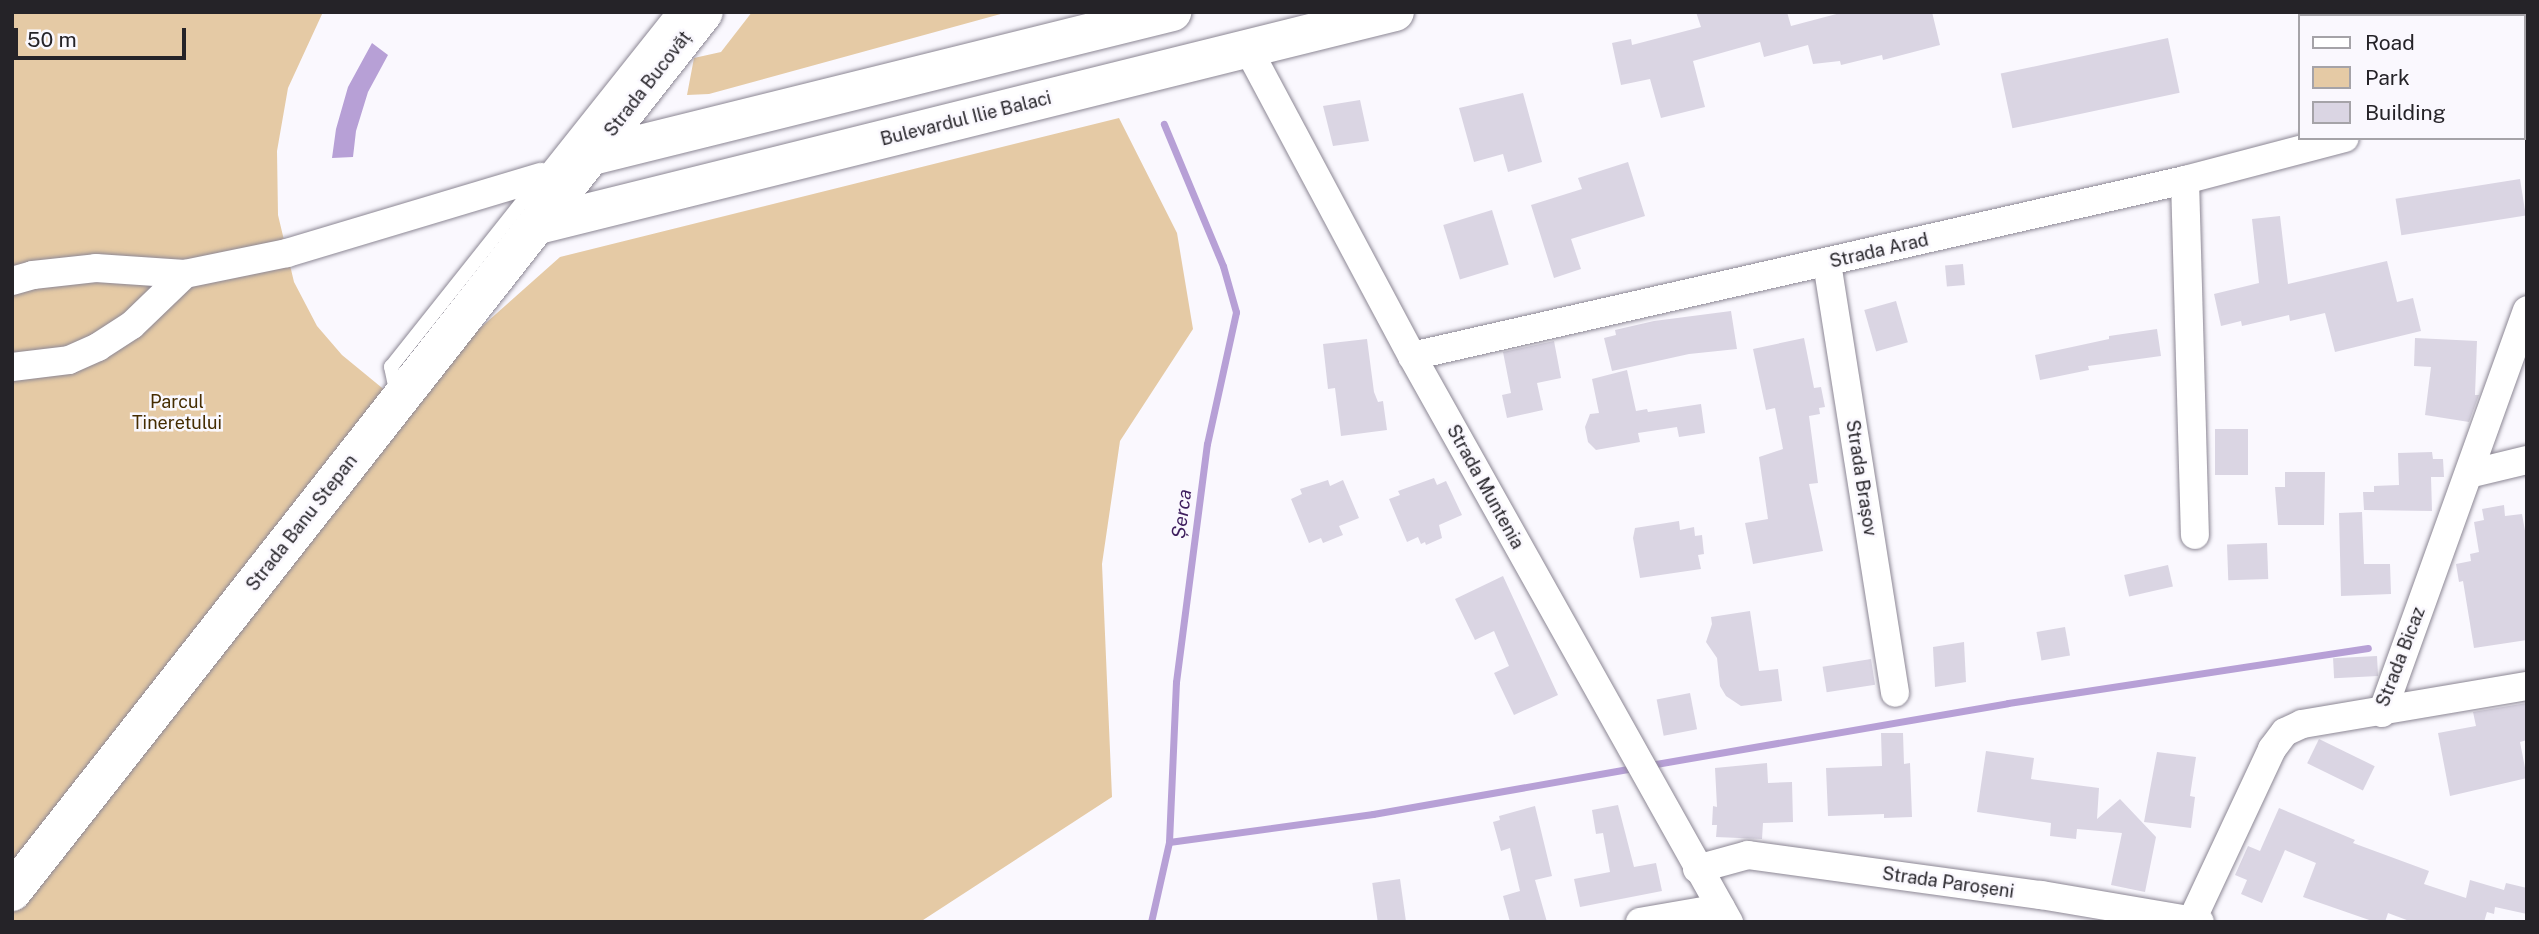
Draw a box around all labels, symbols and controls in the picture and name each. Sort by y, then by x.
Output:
scale bar [18,14,189,58]
legend [2298,14,2525,140]
text: 50 m [27,27,77,52]
street label: Strada Bucovăț [600,27,696,141]
text: Road [2365,30,2415,55]
text: Park [2365,65,2410,90]
street label: Bulevardul Ilie Balaci [878,87,1054,151]
text: Building [2365,100,2446,125]
street label: Strada Arad [1828,229,1930,273]
park label: Parcul Tineretului [132,392,222,434]
street label: Strada Brașov [1841,418,1881,538]
street label: Strada Muntenia [1442,421,1528,553]
street label: Strada Banu Stepan [242,450,362,596]
water label: Șerca [1167,488,1197,540]
street label: Strada Bicaz [2372,604,2430,710]
street label: Strada Paroșeni [1881,863,2015,903]

